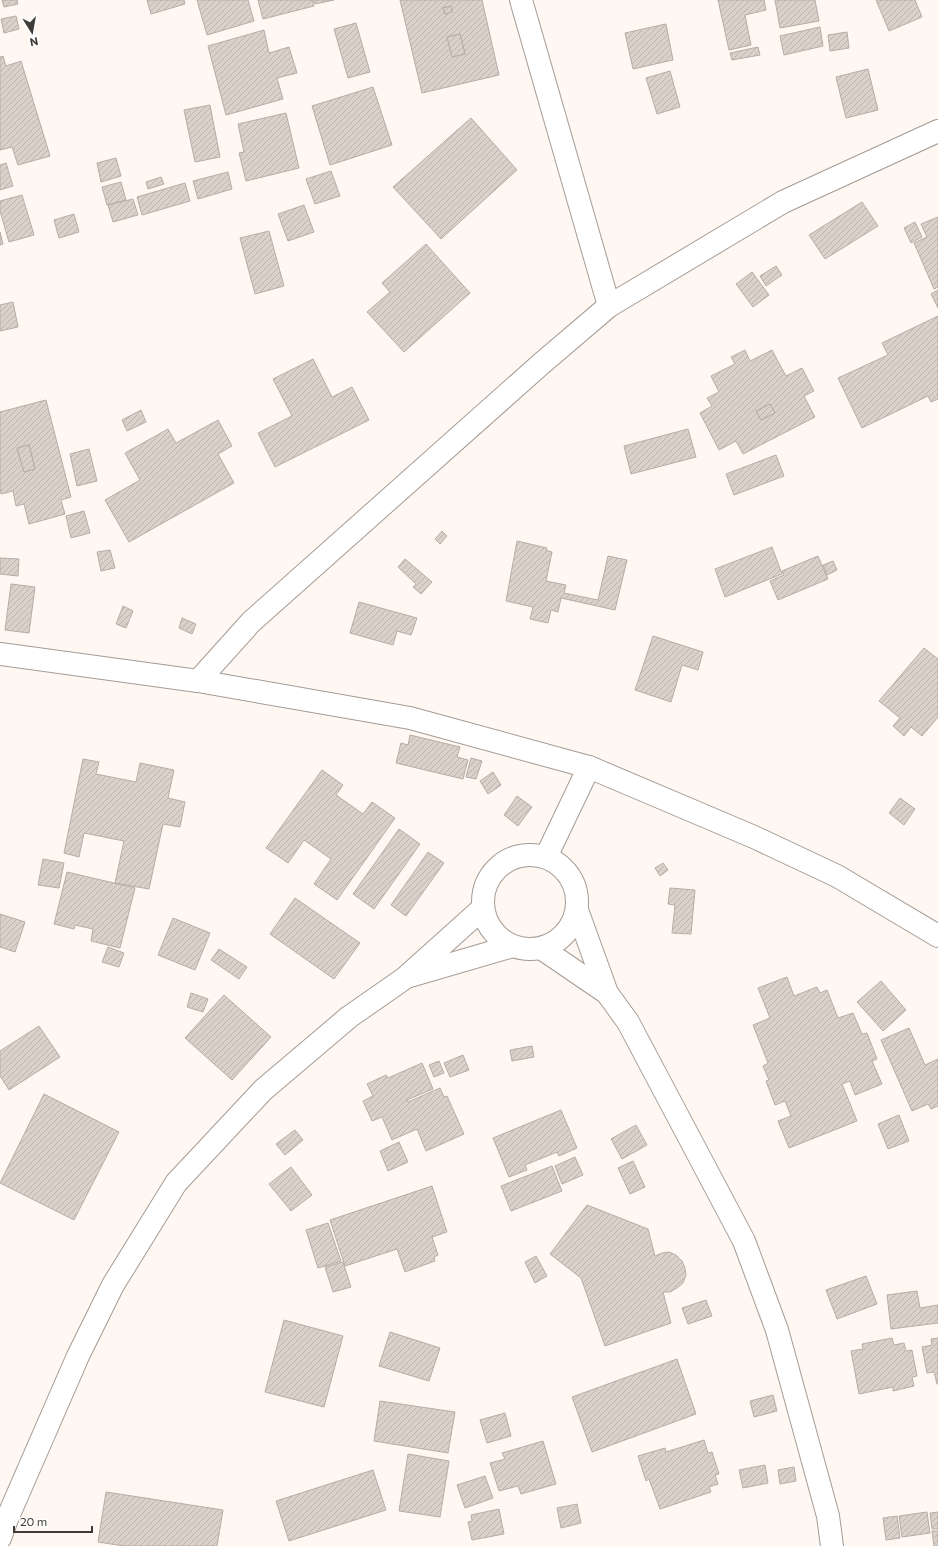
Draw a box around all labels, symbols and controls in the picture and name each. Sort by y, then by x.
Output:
north arrow [12,12,52,52]
text: N [29,35,39,49]
scale bar [14,1508,92,1534]
text: 20 m [20,1514,47,1528]

